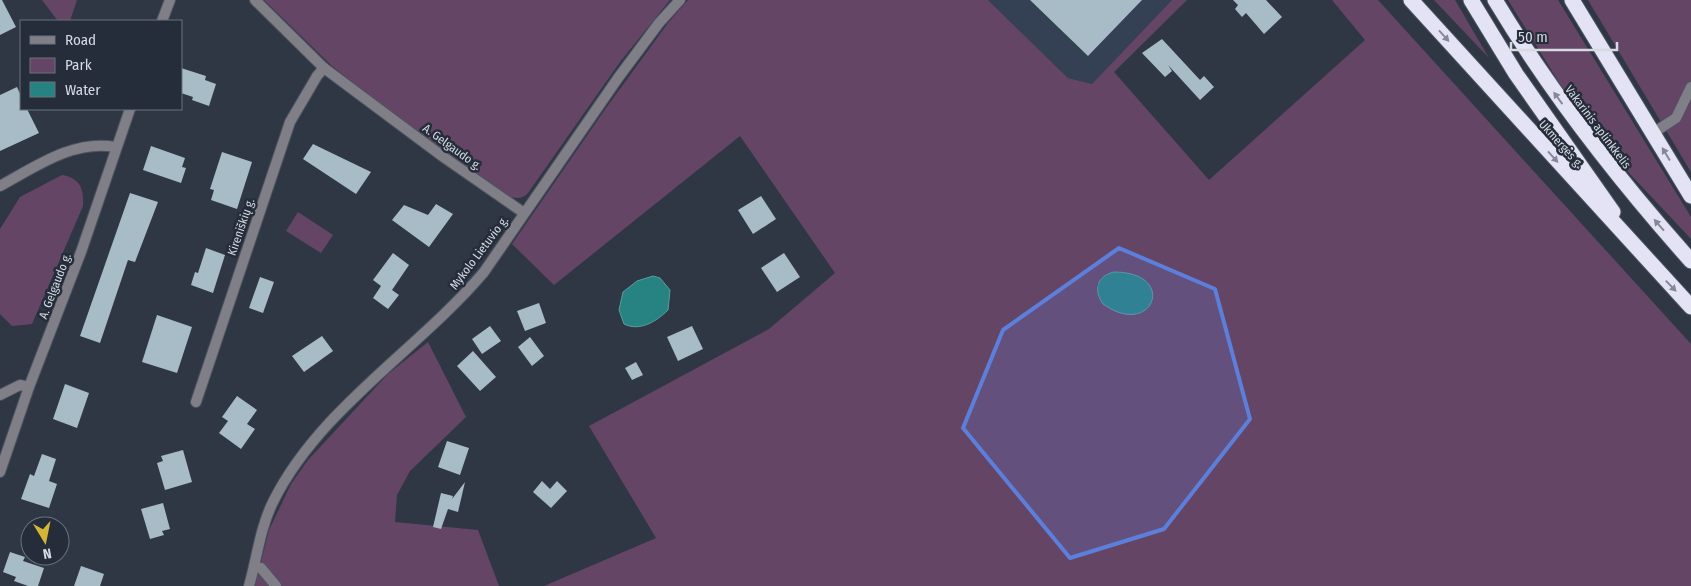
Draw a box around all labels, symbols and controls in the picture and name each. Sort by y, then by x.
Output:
legend [20,20,182,110]
scale bar [1511,20,1617,52]
text: 50 m [1518,28,1548,46]
one-way arrow [1438,30,1449,43]
text: Road [65,31,96,49]
text: Park [65,56,92,74]
text: Water [65,81,101,99]
street label: Vakarinis aplinkkelis [1562,83,1634,171]
one-way arrow [1552,92,1563,105]
street label: Ukmergės g. [1536,117,1586,171]
street label: A. Gelgaudo g. [420,121,484,173]
one-way arrow [1661,148,1670,161]
one-way arrow [1547,150,1558,163]
street label: Kireniškių g. [225,196,257,257]
street label: Mykolo Lietuvio g. [447,213,511,292]
one-way arrow [1653,219,1664,232]
street label: A. Gelgaudo g. [36,251,74,321]
one-way arrow [1664,279,1676,291]
north arrow [20,516,70,566]
text: N [42,544,53,562]

